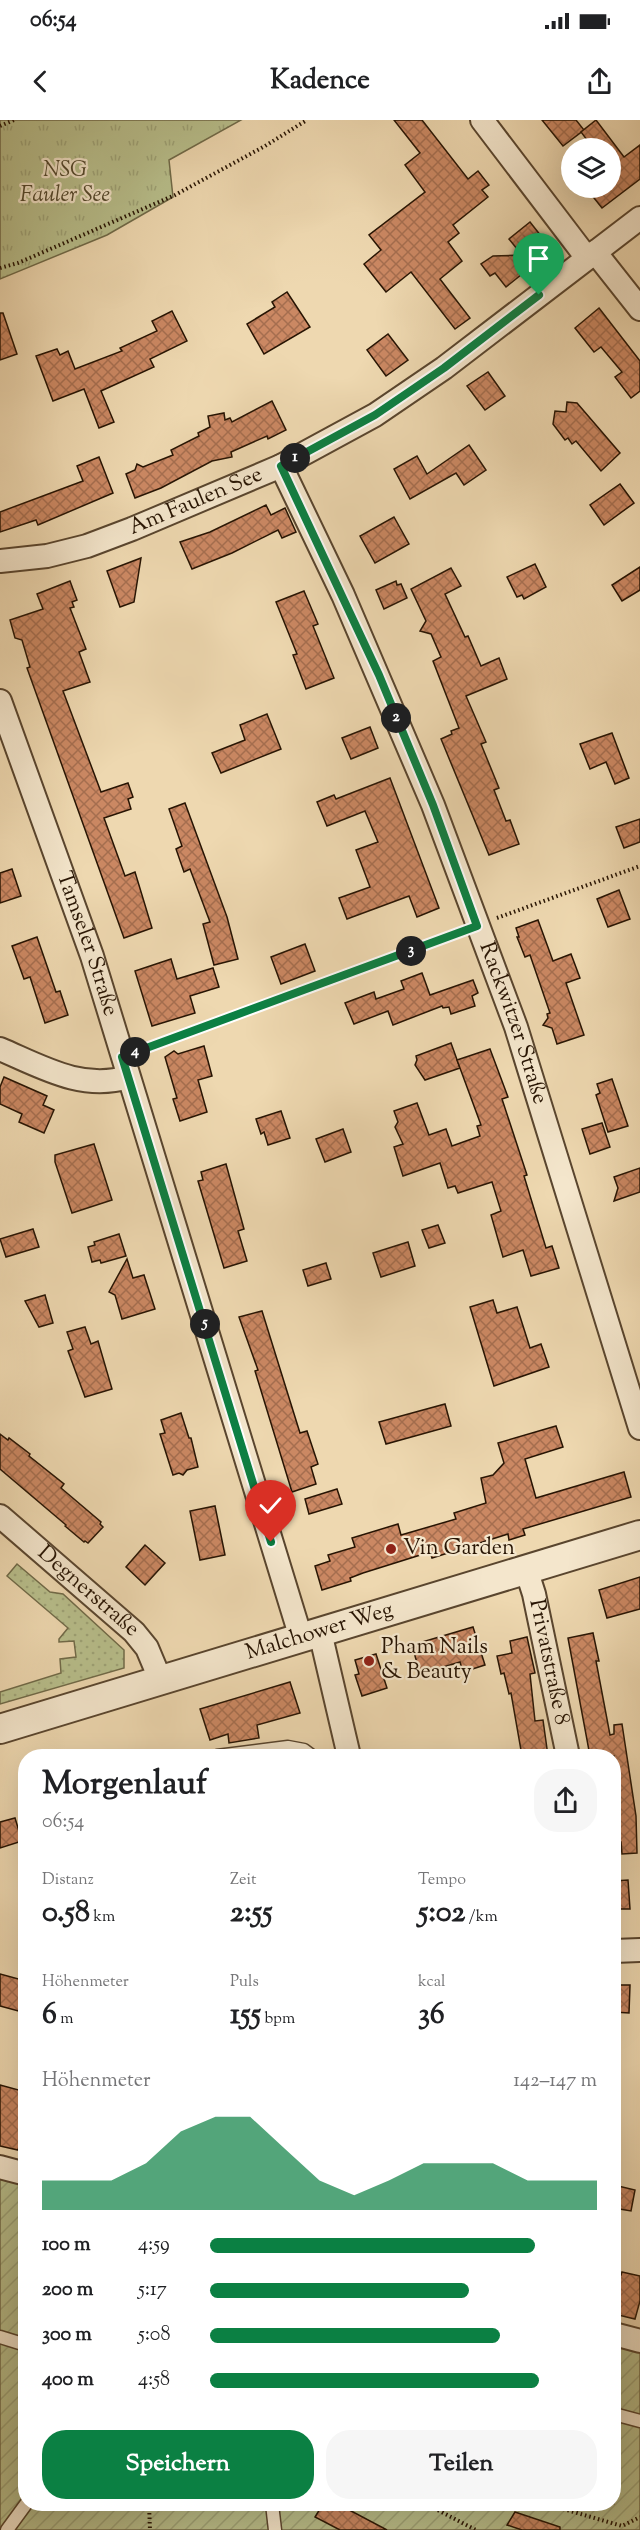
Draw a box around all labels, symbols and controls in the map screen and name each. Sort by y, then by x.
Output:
text: 06:54 [30,5,77,37]
text: Kadence [270,62,370,101]
icon: back [24,65,57,98]
icon: share [583,65,616,98]
map controls [561,138,621,198]
button: layers [561,138,621,198]
park label: NSG Fauler See [20,155,110,212]
pin [513,233,564,295]
icon: arrive [522,242,555,275]
pin: 1 [280,443,310,473]
text: 1 [292,446,298,469]
street label: Am Faulen See [124,459,268,544]
pin: 2 [381,703,411,733]
text: 2 [392,706,400,729]
street label: Tamseler Straße [47,867,126,1020]
pin: 3 [396,936,426,966]
street label: Rackwitzer Straße [470,938,555,1108]
text: 3 [408,939,414,962]
pin: 4 [120,1037,150,1067]
text: 4 [131,1040,139,1063]
pin: 5 [190,1309,220,1339]
text: 5 [202,1312,208,1335]
pin [245,1480,296,1542]
icon: check [254,1489,287,1522]
place label: Vin Garden [403,1533,515,1565]
street label: Degnerstraße [29,1539,146,1645]
marker: Vin Garden [384,1542,398,1556]
street label: Malchower Weg [242,1595,398,1670]
street label: Privatstraße 8 [520,1596,577,1728]
place label: Pham Nails & Beauty [381,1632,488,1689]
marker: Pham Nails & Beauty [362,1654,376,1668]
text: Morgenlauf [42,1761,207,1809]
button: share [534,1769,597,1832]
text: 06:54 [42,1808,84,1837]
text: Distanz [42,1869,94,1892]
text: Zeit [230,1869,256,1892]
text: Tempo [418,1869,466,1892]
text: 0.58 [42,1892,90,1935]
text: 2:55 [230,1892,273,1935]
text: 5:02 [418,1892,465,1935]
text: km [90,1906,115,1929]
text: /km [465,1906,498,1929]
text: Höhenmeter [42,1971,129,1994]
text: Puls [230,1971,259,1994]
text: kcal [418,1971,446,1994]
text: 6 [42,1994,57,2037]
text: 155 [230,1994,261,2037]
text: 36 [418,1994,445,2037]
text: m [57,2008,74,2031]
text: bpm [261,2008,295,2031]
text: Höhenmeter [42,2067,151,2096]
text: 142–147 m [513,2067,597,2096]
text: 100 m [42,2231,91,2260]
text: 4:59 [138,2231,170,2260]
text: 200 m [42,2276,93,2305]
text: 5:17 [138,2276,167,2305]
text: 300 m [42,2321,92,2350]
text: 5:08 [138,2321,170,2350]
text: 400 m [42,2366,94,2395]
text: 4:58 [138,2366,170,2395]
button: Speichern [42,2430,314,2499]
button: Teilen [326,2430,597,2499]

